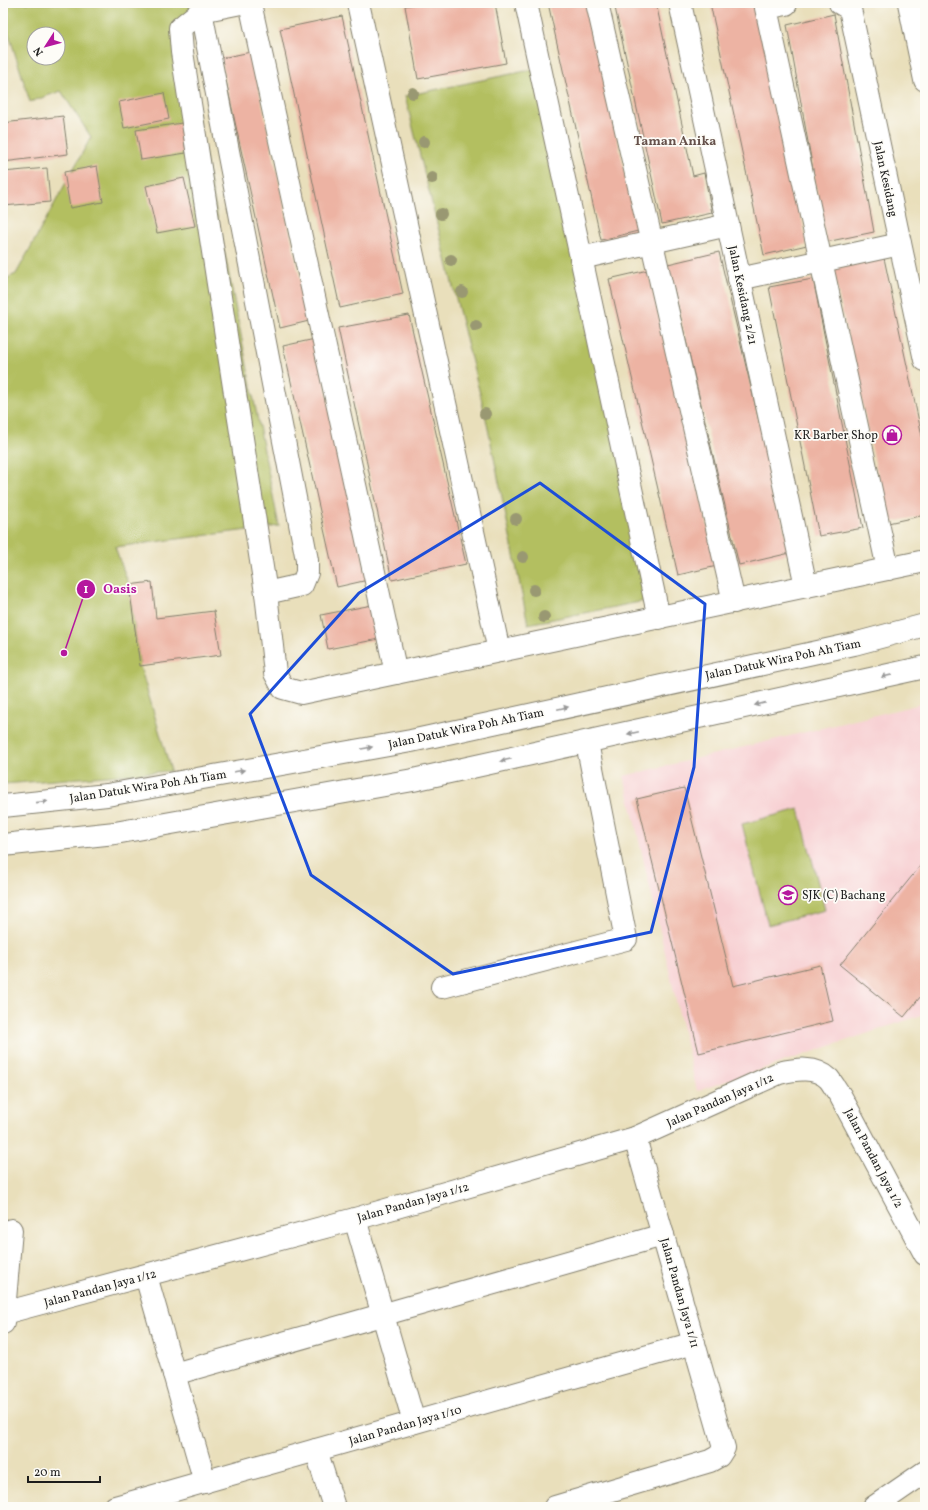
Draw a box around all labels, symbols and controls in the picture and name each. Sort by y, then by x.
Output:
north arrow [26,26,66,66]
text: N [31,43,48,59]
district label: Taman Anika [634,133,716,151]
street label: Jalan Kesidang [869,140,901,219]
street label: Jalan Kesidang 2/21 [724,244,760,346]
shop icon: KR Barber Shop [881,424,903,446]
place label: KR Barber Shop [794,428,878,444]
callout: Oasis [76,576,145,601]
text: Oasis [103,581,137,599]
text: 1 [84,582,89,598]
street label: Jalan Datuk Wira Poh Ah Tiam [704,636,863,684]
one-way arrow [881,673,893,679]
one-way arrow [754,702,766,708]
one-way arrow [557,704,569,710]
street label: Jalan Datuk Wira Poh Ah Tiam [387,705,546,753]
one-way arrow [627,730,639,736]
one-way arrow [361,745,373,751]
one-way arrow [500,758,512,764]
street label: Jalan Datuk Wira Poh Ah Tiam [69,767,228,807]
one-way arrow [233,768,245,774]
one-way arrow [36,799,48,805]
school or university icon: SJK (C) Bachang [777,884,799,906]
place label: SJK (C) Bachang [802,888,885,904]
street label: Jalan Pandan Jaya 1/12 [664,1070,777,1132]
street label: Jalan Pandan Jaya 1/2 [840,1106,906,1211]
street label: Jalan Pandan Jaya 1/12 [355,1179,471,1227]
street label: Jalan Pandan Jaya 1/11 [656,1236,702,1350]
street label: Jalan Pandan Jaya 1/12 [42,1266,158,1312]
street label: Jalan Pandan Jaya 1/10 [347,1402,463,1450]
scale bar [28,1458,100,1484]
text: 20 m [34,1465,61,1481]

